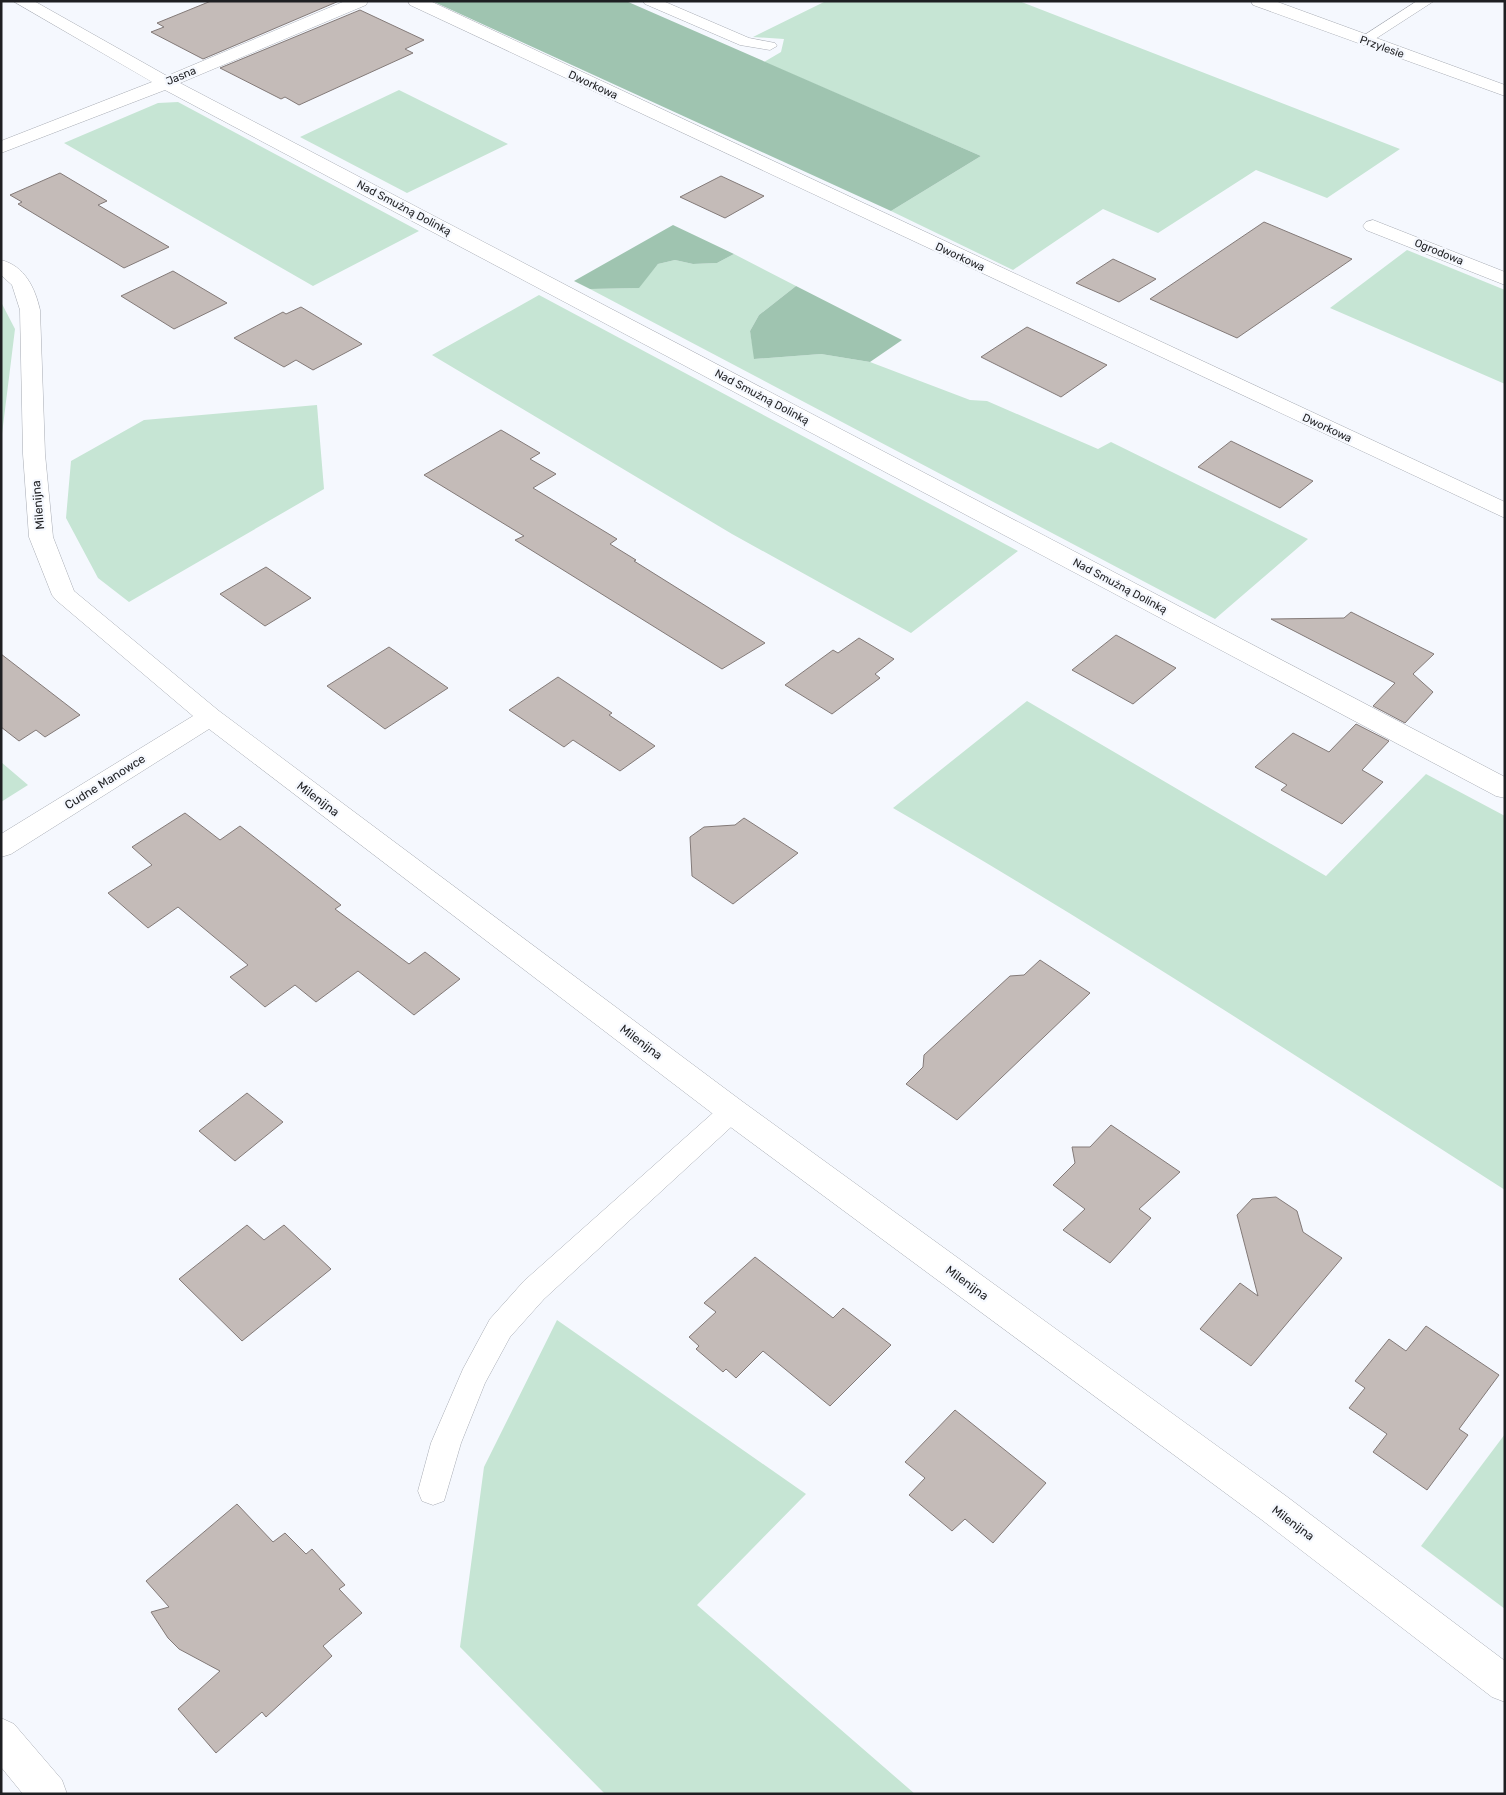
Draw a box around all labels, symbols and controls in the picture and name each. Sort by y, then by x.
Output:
street label: Przylesie [1358,33,1406,61]
street label: Jasna [164,64,198,88]
street label: Dworkowa [566,68,620,102]
street label: Nad Smużną Dolinką [355,178,453,238]
street label: Ogrodowa [1413,236,1465,268]
street label: Dworkowa [933,240,987,274]
street label: Nad Smużną Dolinką [713,367,811,427]
street label: Dworkowa [1300,411,1354,445]
street label: Milenijna [29,480,47,530]
street label: Nad Smużną Dolinką [1071,556,1169,616]
street label: Cudne Manowce [62,751,148,812]
street label: Milenijna [294,779,342,819]
street label: Milenijna [617,1022,665,1062]
street label: Milenijna [943,1263,991,1303]
street label: Milenijna [1269,1503,1317,1543]

